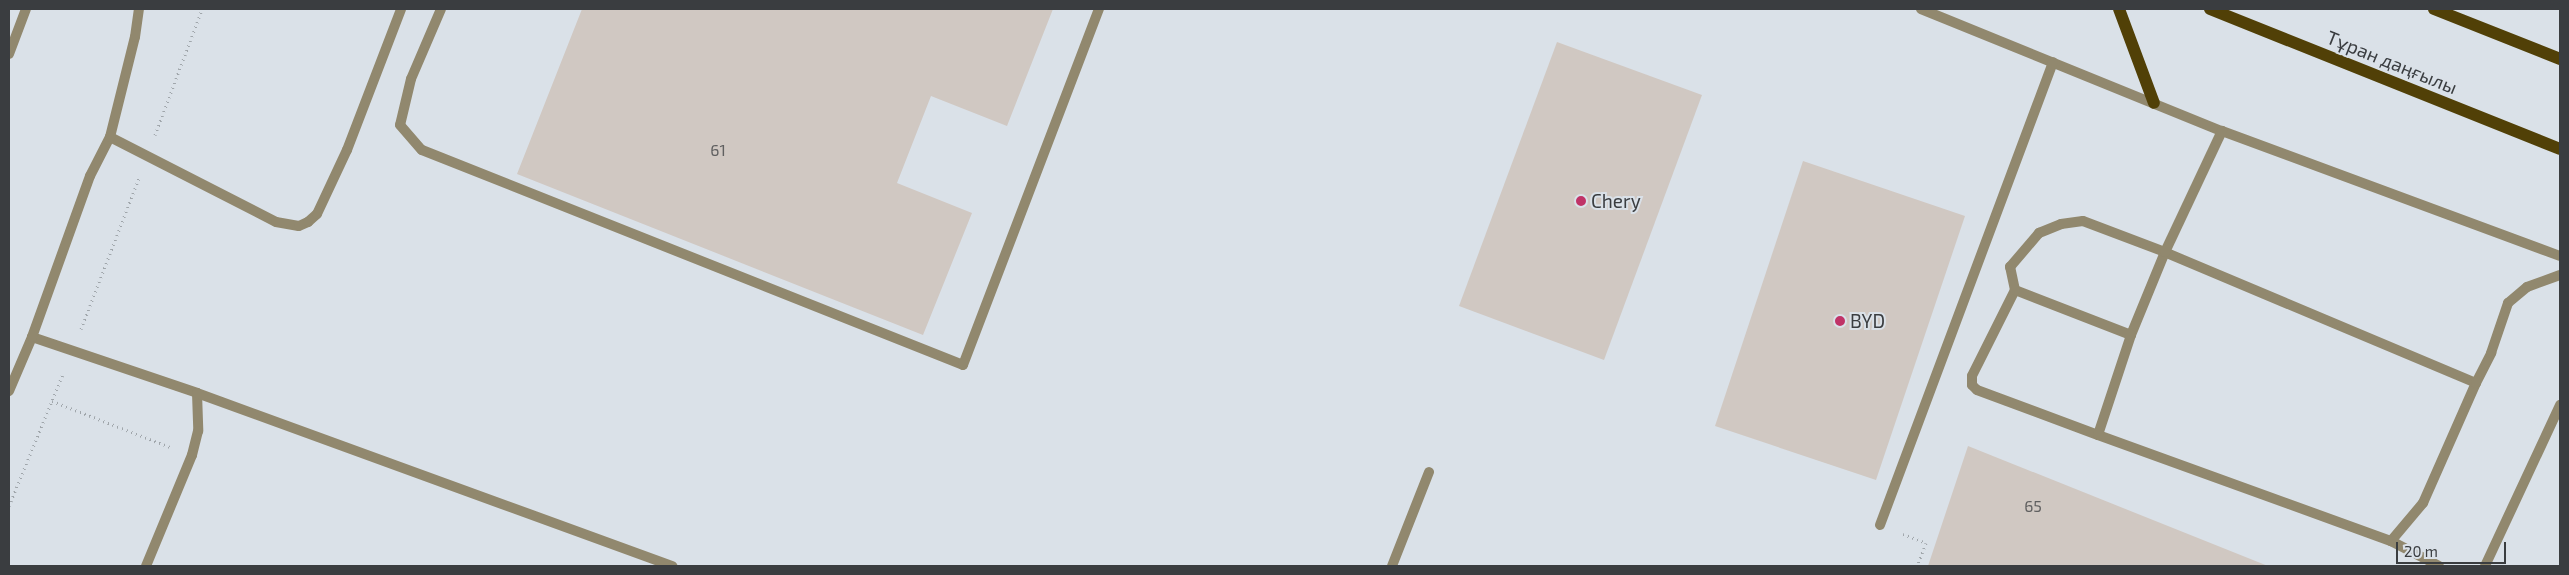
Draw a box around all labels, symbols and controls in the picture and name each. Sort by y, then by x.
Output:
street label: Тұран даңғылы [2323,25,2461,99]
house number: 61 [710,140,726,160]
place label: Chery [1591,190,1641,212]
marker: Chery [1575,195,1587,207]
place label: BYD [1850,310,1885,332]
marker: BYD [1834,315,1846,327]
house number: 65 [2024,496,2042,516]
scale bar [2399,532,2509,564]
text: 20 m [2404,542,2438,560]

